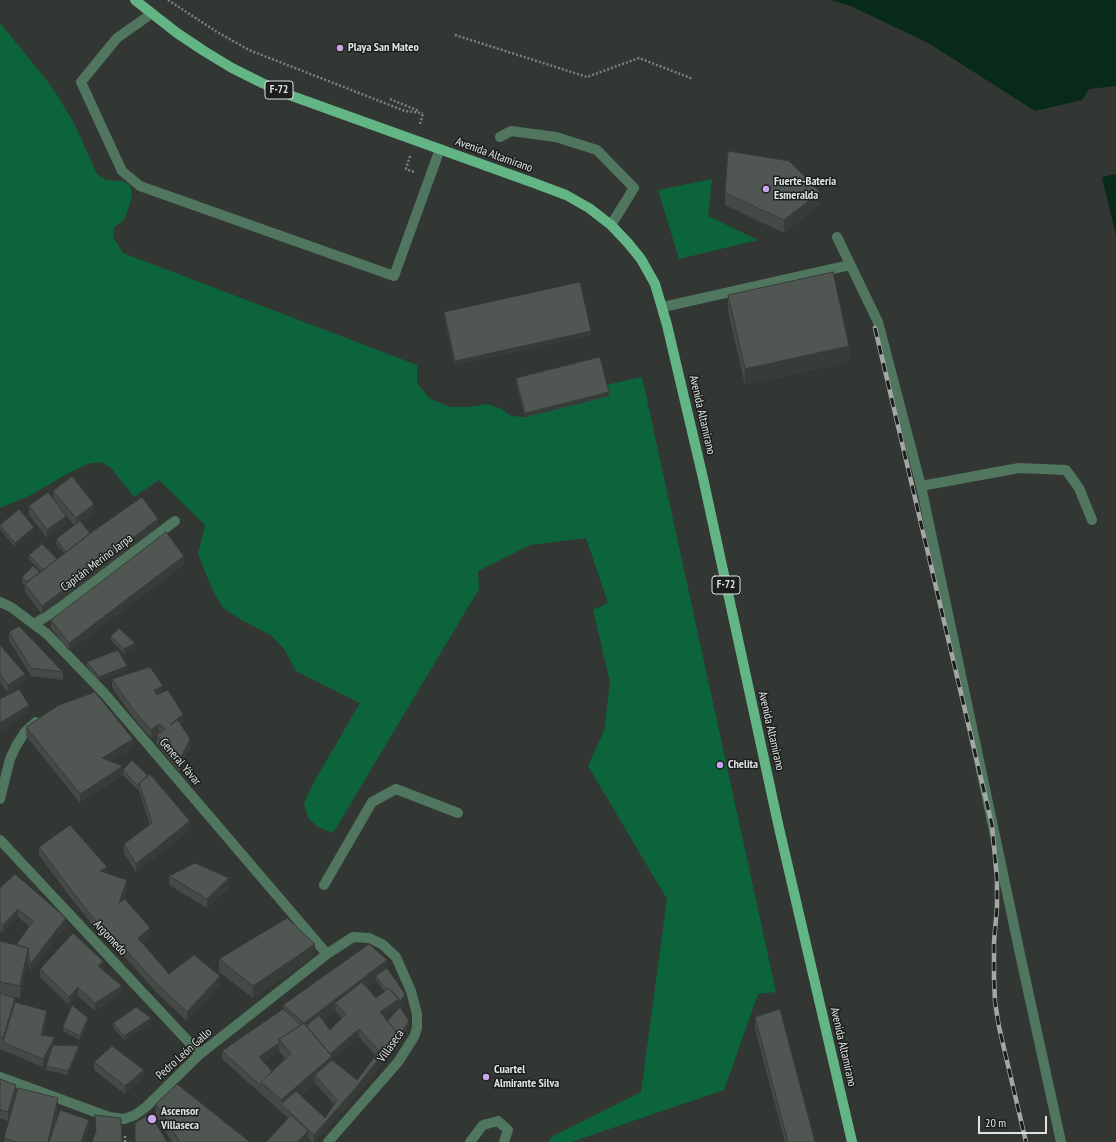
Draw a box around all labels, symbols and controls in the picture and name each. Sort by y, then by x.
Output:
place label: Playa San Mateo [348,41,419,55]
marker: Playa San Mateo [335,43,345,53]
road number: F-72 [265,81,293,99]
street label: Avenida Altamirano [454,134,534,176]
place label: Fuerte-Batería Esmeralda [774,175,836,203]
marker: Fuerte-Batería Esmeralda [761,184,771,194]
street label: Avenida Altamirano [686,374,718,456]
street label: Capitán Merino Jarpa [58,531,136,595]
road number: F-72 [712,576,740,594]
street label: Avenida Altamirano [755,690,787,772]
street label: General Yávar [156,736,204,788]
place label: Chelita [728,758,758,772]
marker: Chelita [715,760,725,770]
street label: Argomedo [90,918,130,958]
street label: Avenida Altamirano [827,1006,859,1088]
street label: Pedro León Gallo [153,1025,215,1083]
street label: Villaseca [375,1027,407,1065]
place label: Cuartel Almirante Silva [494,1063,559,1091]
marker: Cuartel Almirante Silva [481,1072,491,1082]
place label: Ascensor Villaseca [161,1105,199,1133]
scale bar [980,1108,1049,1134]
marker: Ascensor Villaseca [146,1113,158,1125]
text: 20 m [985,1115,1006,1130]

